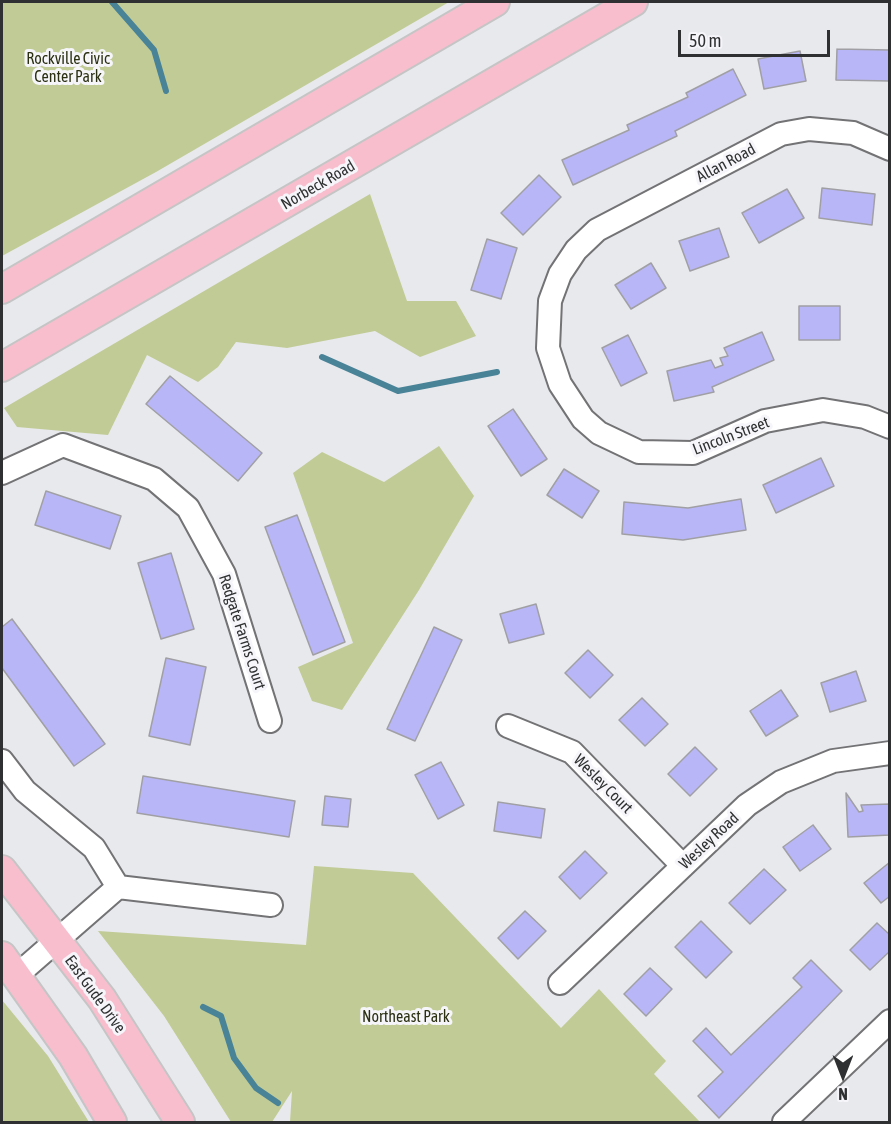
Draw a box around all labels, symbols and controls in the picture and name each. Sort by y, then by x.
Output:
scale bar [681,18,832,56]
text: 50 m [689,30,721,51]
park label: Rockville Civic Center Park [26,49,110,87]
street label: Allan Road [693,139,759,187]
street label: Norbeck Road [278,156,358,214]
street label: Lincoln Street [690,413,772,459]
street label: Redgate Farms Court [214,572,270,692]
street label: Wesley Court [569,750,637,818]
street label: Wesley Road [675,809,743,873]
street label: East Gude Drive [60,952,130,1036]
park label: Northeast Park [362,1007,450,1027]
north arrow [813,1046,873,1106]
text: N [838,1085,848,1103]

